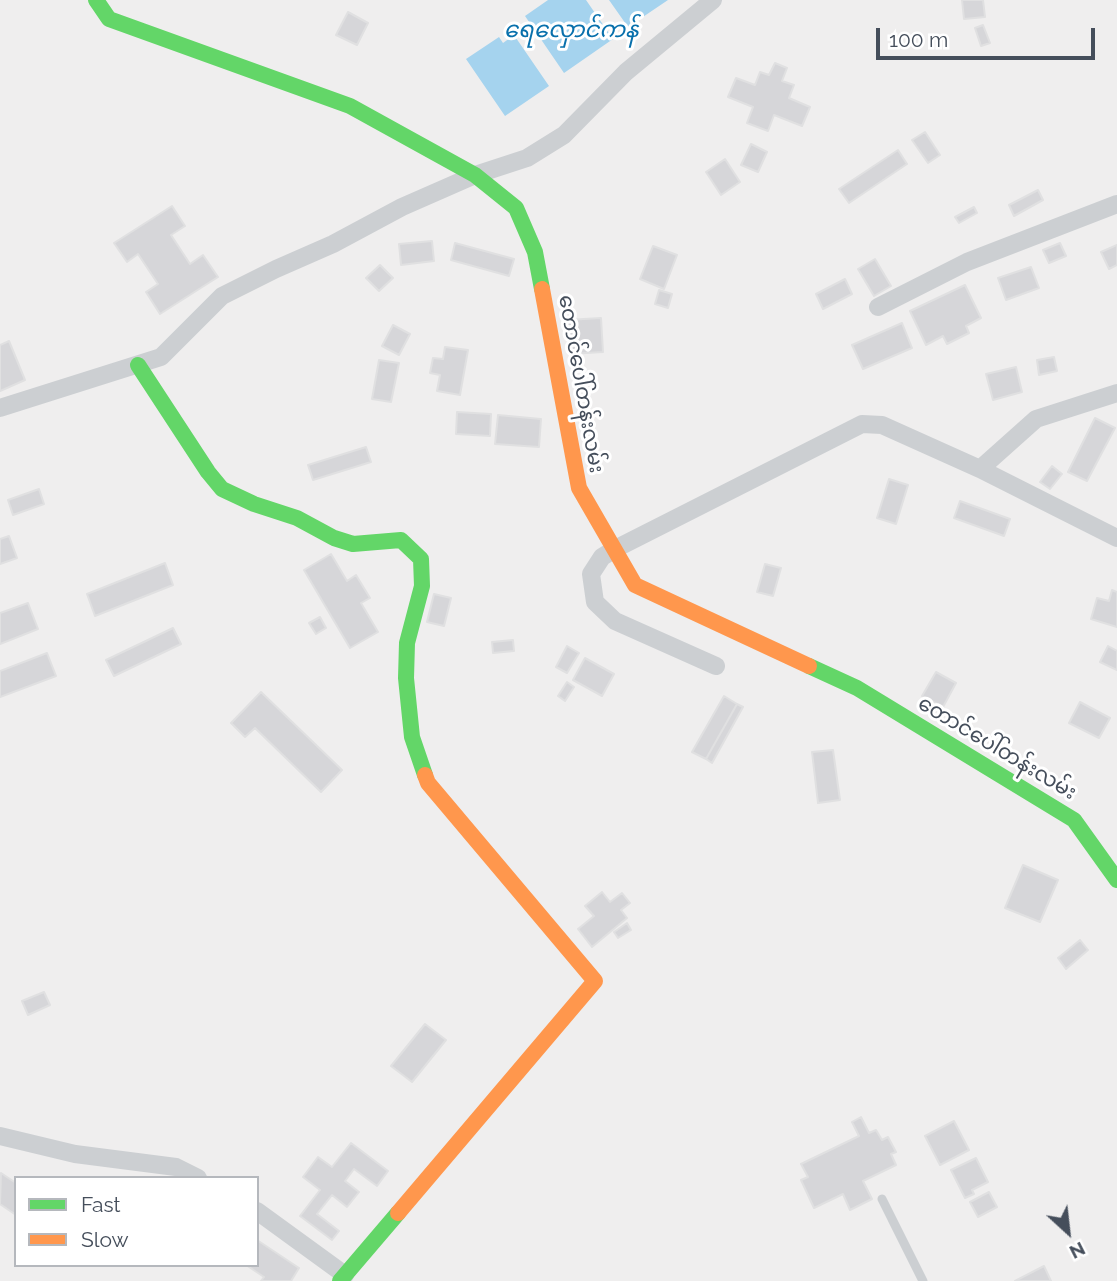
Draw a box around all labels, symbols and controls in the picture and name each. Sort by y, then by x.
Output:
scale bar [879,14,1098,58]
water label: ရေလှောင်ကန် [504,16,638,44]
text: 100 m [889,27,948,52]
street label: တောင်ပေါ်တန်းလမ်း [553,293,609,475]
street label: တောင်ပေါ်တန်းလမ်း [913,691,1081,805]
legend [14,1176,259,1267]
text: Fast [81,1192,121,1217]
north arrow [1033,1197,1103,1267]
text: Slow [81,1227,129,1252]
text: N [1066,1238,1089,1264]

